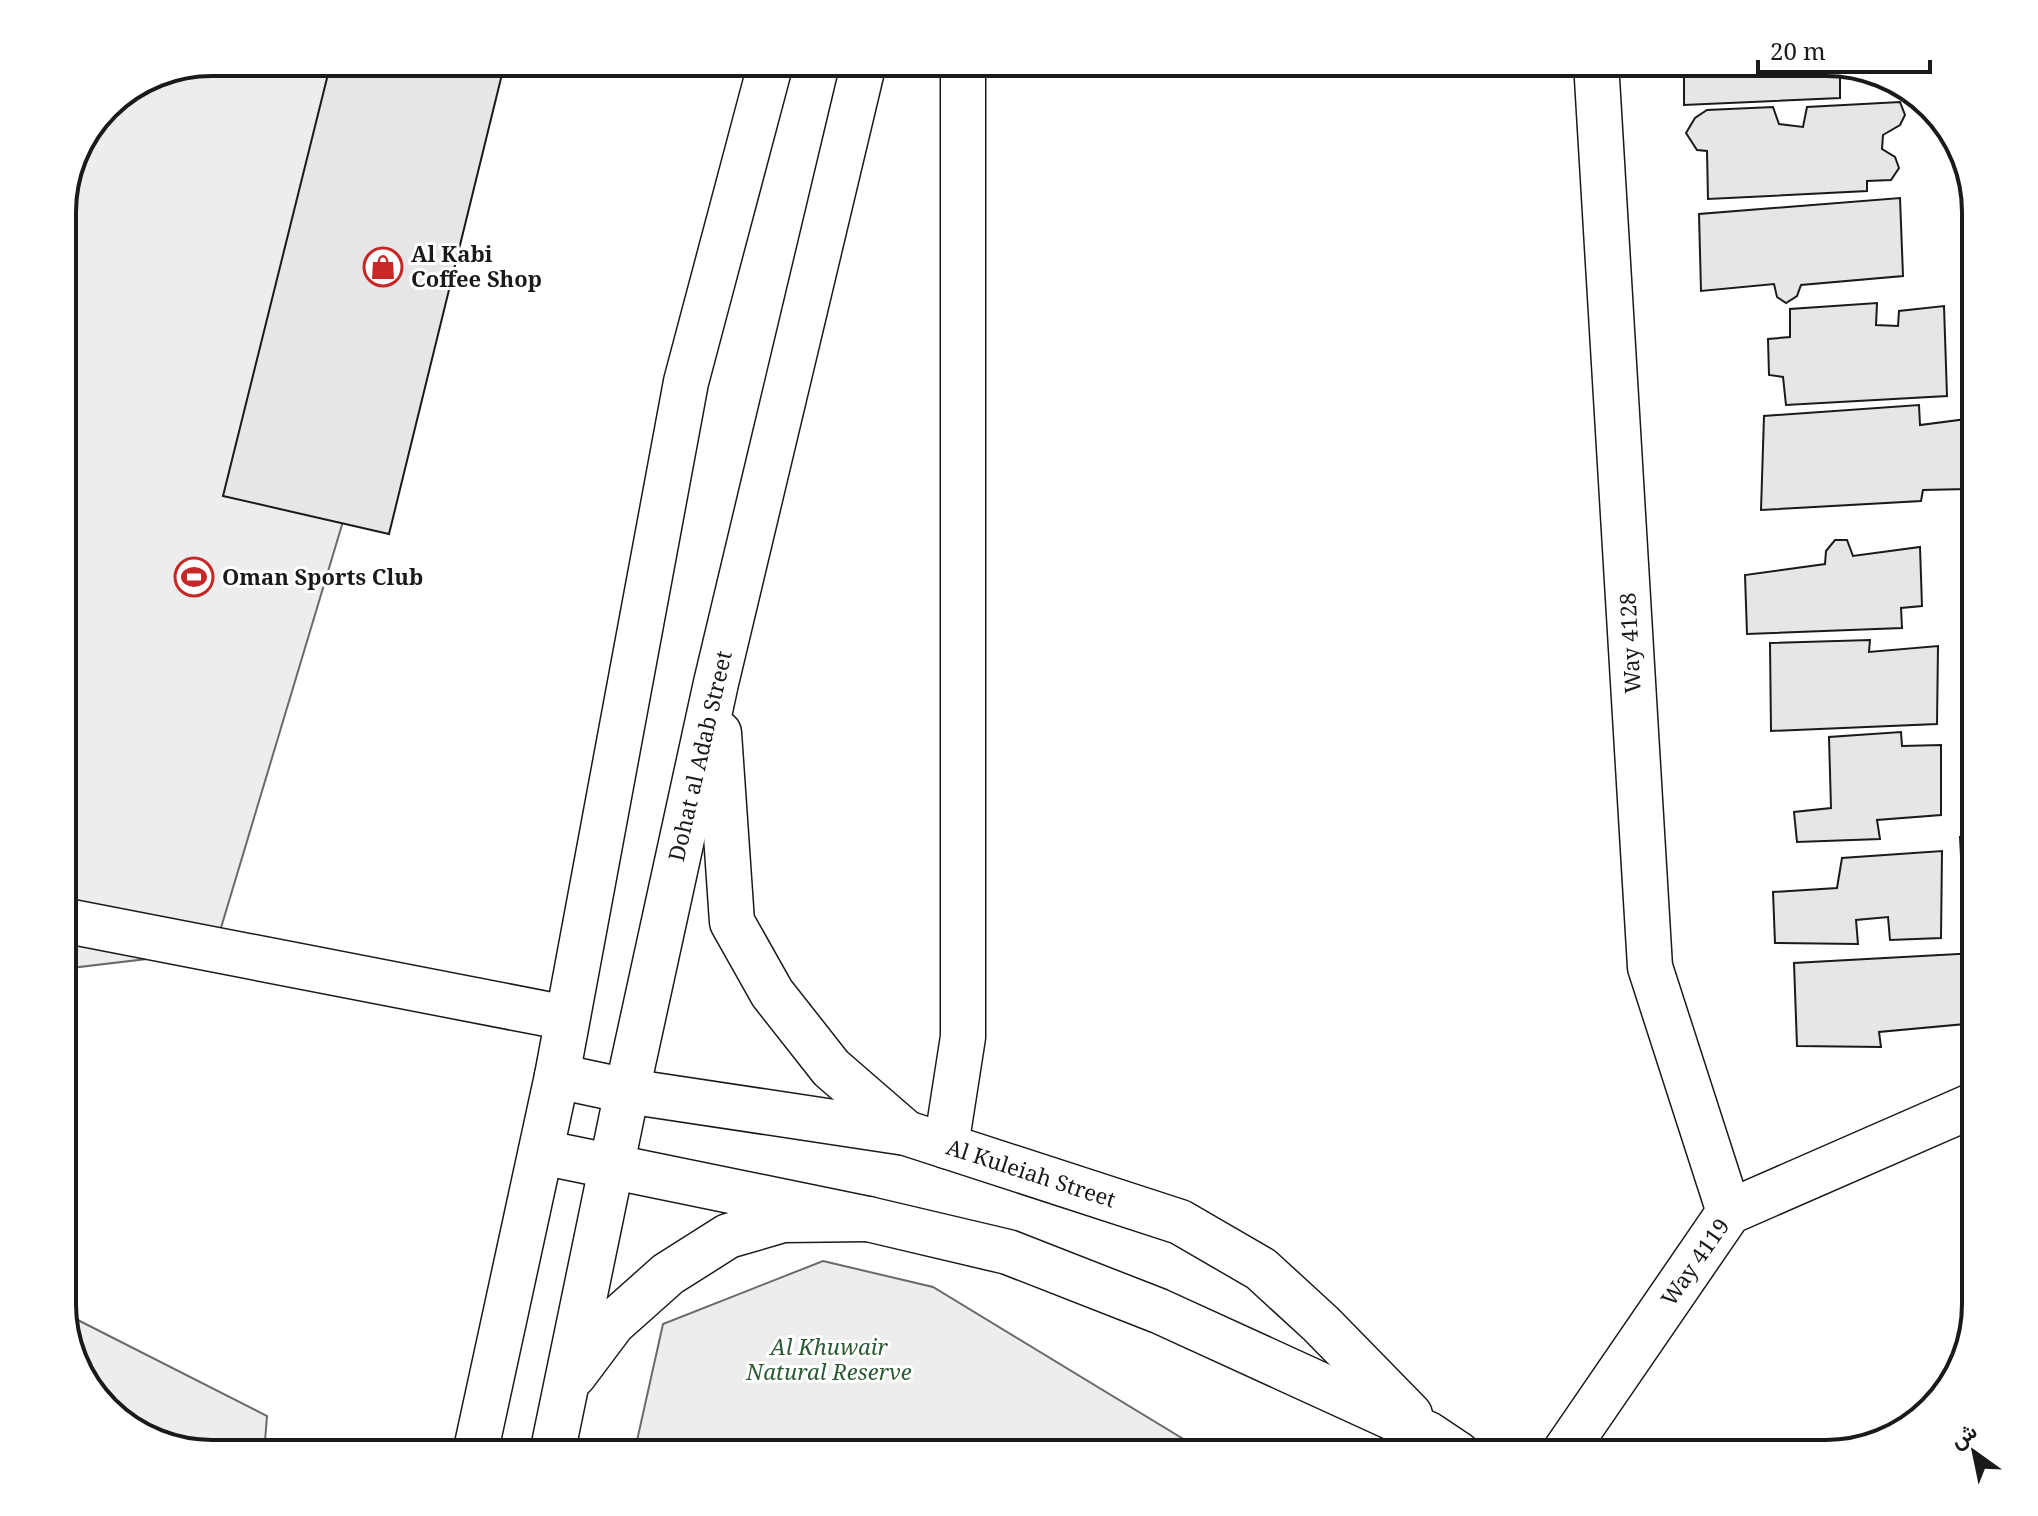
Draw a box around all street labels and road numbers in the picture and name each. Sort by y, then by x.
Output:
street label: Way 4128 [1611,592,1647,694]
street label: Dohat al Adab Street [660,647,738,864]
street label: Al Kuleiah Street [943,1131,1120,1214]
street label: Way 4119 [1653,1212,1735,1311]

